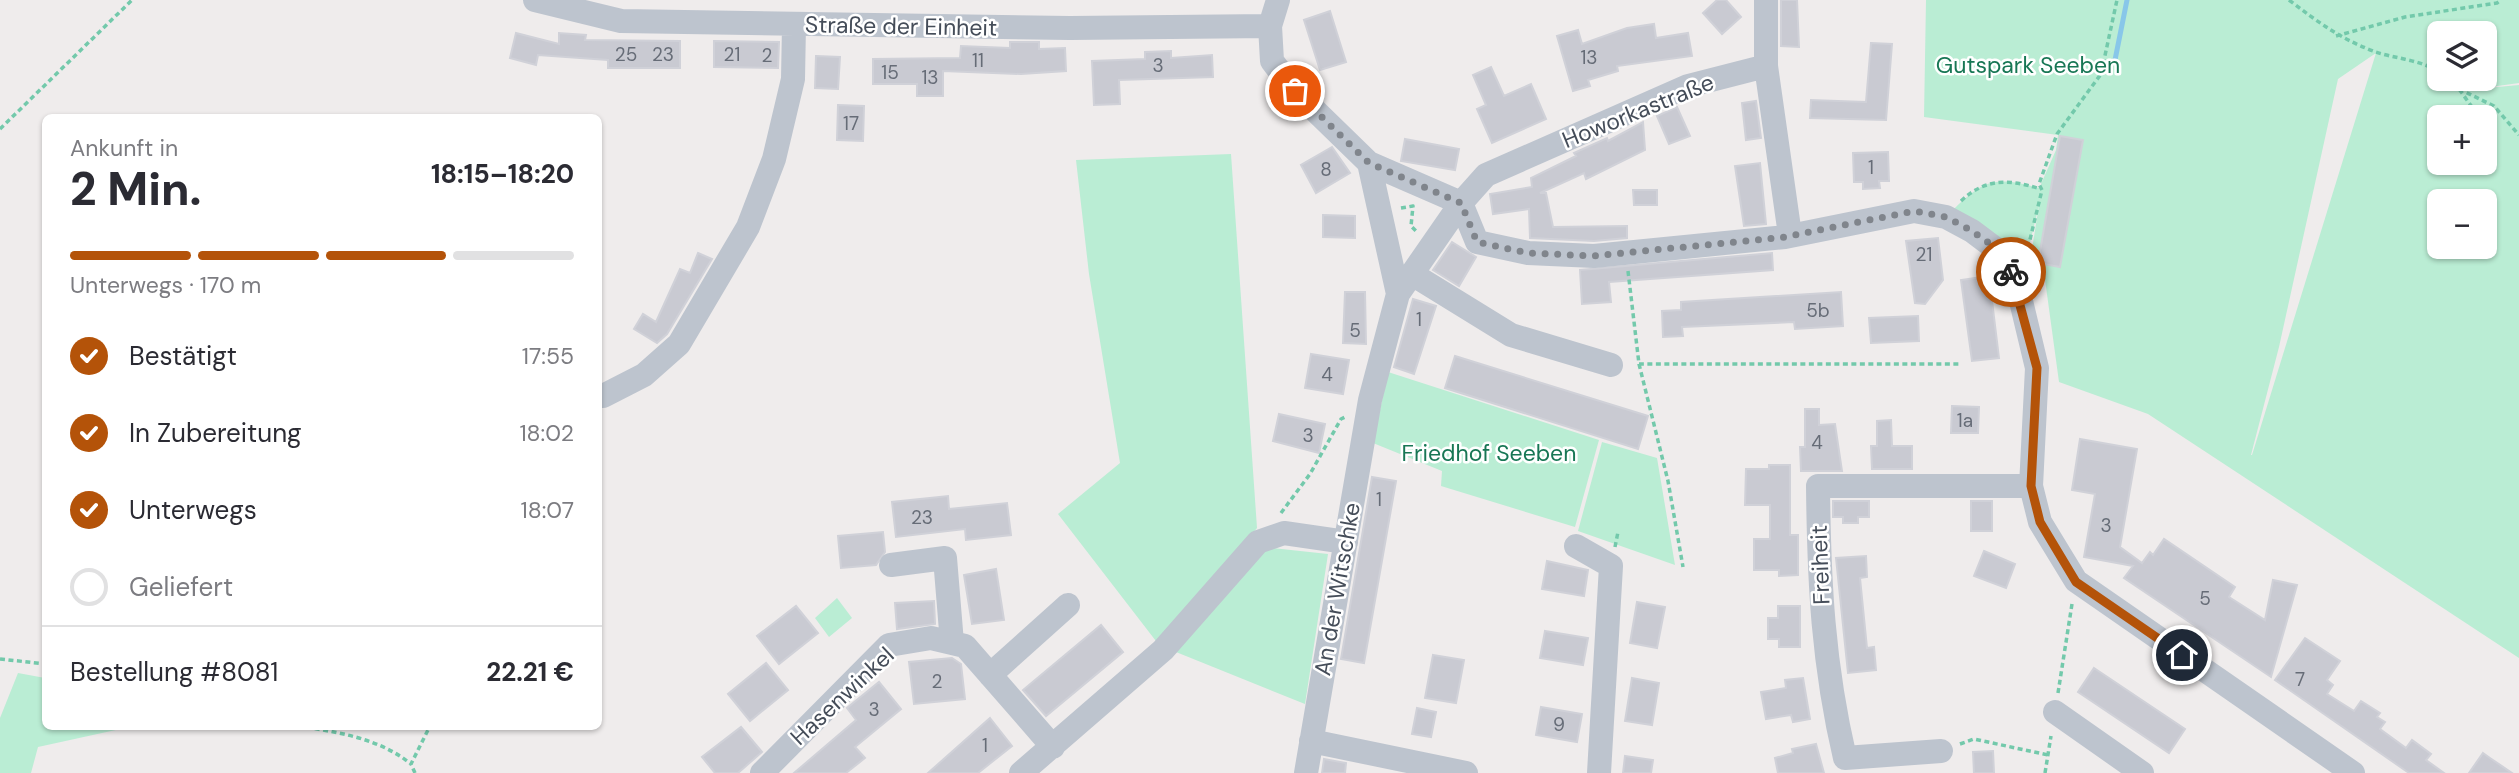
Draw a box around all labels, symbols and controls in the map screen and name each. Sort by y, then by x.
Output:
street label: Straße der Einheit [805,9,997,43]
map controls [2427,21,2497,259]
button: layers [2427,21,2497,91]
house number: 25 [615,42,637,67]
house number: 23 [652,42,674,67]
house number: 21 [724,42,740,67]
house number: 2 [762,43,773,68]
house number: 13 [1580,45,1598,70]
house number: 11 [972,48,984,73]
park label: Gutspark Seeben [1936,50,2120,80]
house number: 3 [1152,53,1164,78]
house number: 15 [881,60,899,85]
pin [1265,61,1325,121]
house number: 13 [921,65,939,90]
street label: Howorkastraße [1558,67,1718,155]
icon: bag [1276,72,1314,110]
button: + [2427,105,2497,175]
house number: 17 [843,111,859,136]
text: Ankunft in [70,133,178,163]
house number: 1 [1868,155,1874,180]
text: 18:15–18:20 [431,157,574,191]
house number: 8 [1320,157,1332,182]
text: 2 Min. [70,159,201,219]
button: − [2427,189,2497,259]
courier [1976,237,2046,307]
house number: 21 [1916,242,1932,267]
icon: bike [1992,253,2030,291]
text: Unterwegs · 170 m [70,270,261,300]
house number: 5b [1806,298,1830,323]
house number: 1 [1416,307,1422,332]
house number: 5 [1349,318,1361,343]
icon: check [70,337,108,375]
text: Bestätigt [129,339,237,373]
text: 17:55 [522,341,574,371]
house number: 4 [1321,362,1333,387]
house number: 1a [1957,408,1973,433]
icon: check [70,414,108,452]
text: In Zubereitung [129,416,302,450]
text: 18:02 [519,418,574,448]
house number: 3 [1302,423,1314,448]
house number: 4 [1811,430,1823,455]
park label: Friedhof Seeben [1402,438,1576,468]
house number: 1 [1376,487,1382,512]
icon: check [70,491,108,529]
text: Unterwegs [129,493,257,527]
text: 18:07 [521,495,574,525]
street label: An der Witschke [1307,500,1367,678]
house number: 23 [911,505,933,530]
house number: 3 [2100,513,2112,538]
street label: Freiheit [1804,525,1836,605]
text: Geliefert [129,570,233,604]
house number: 5 [2199,586,2211,611]
pin [2152,625,2212,685]
icon: home [2163,636,2201,674]
street label: Hasenwinkel [784,640,900,752]
text: Bestellung #8081 [70,655,278,689]
text: 22.21 € [486,655,574,689]
house number: 7 [2295,667,2305,692]
house number: 2 [932,669,943,694]
house number: 3 [868,697,880,722]
house number: 9 [1553,712,1565,737]
house number: 1 [982,733,988,758]

